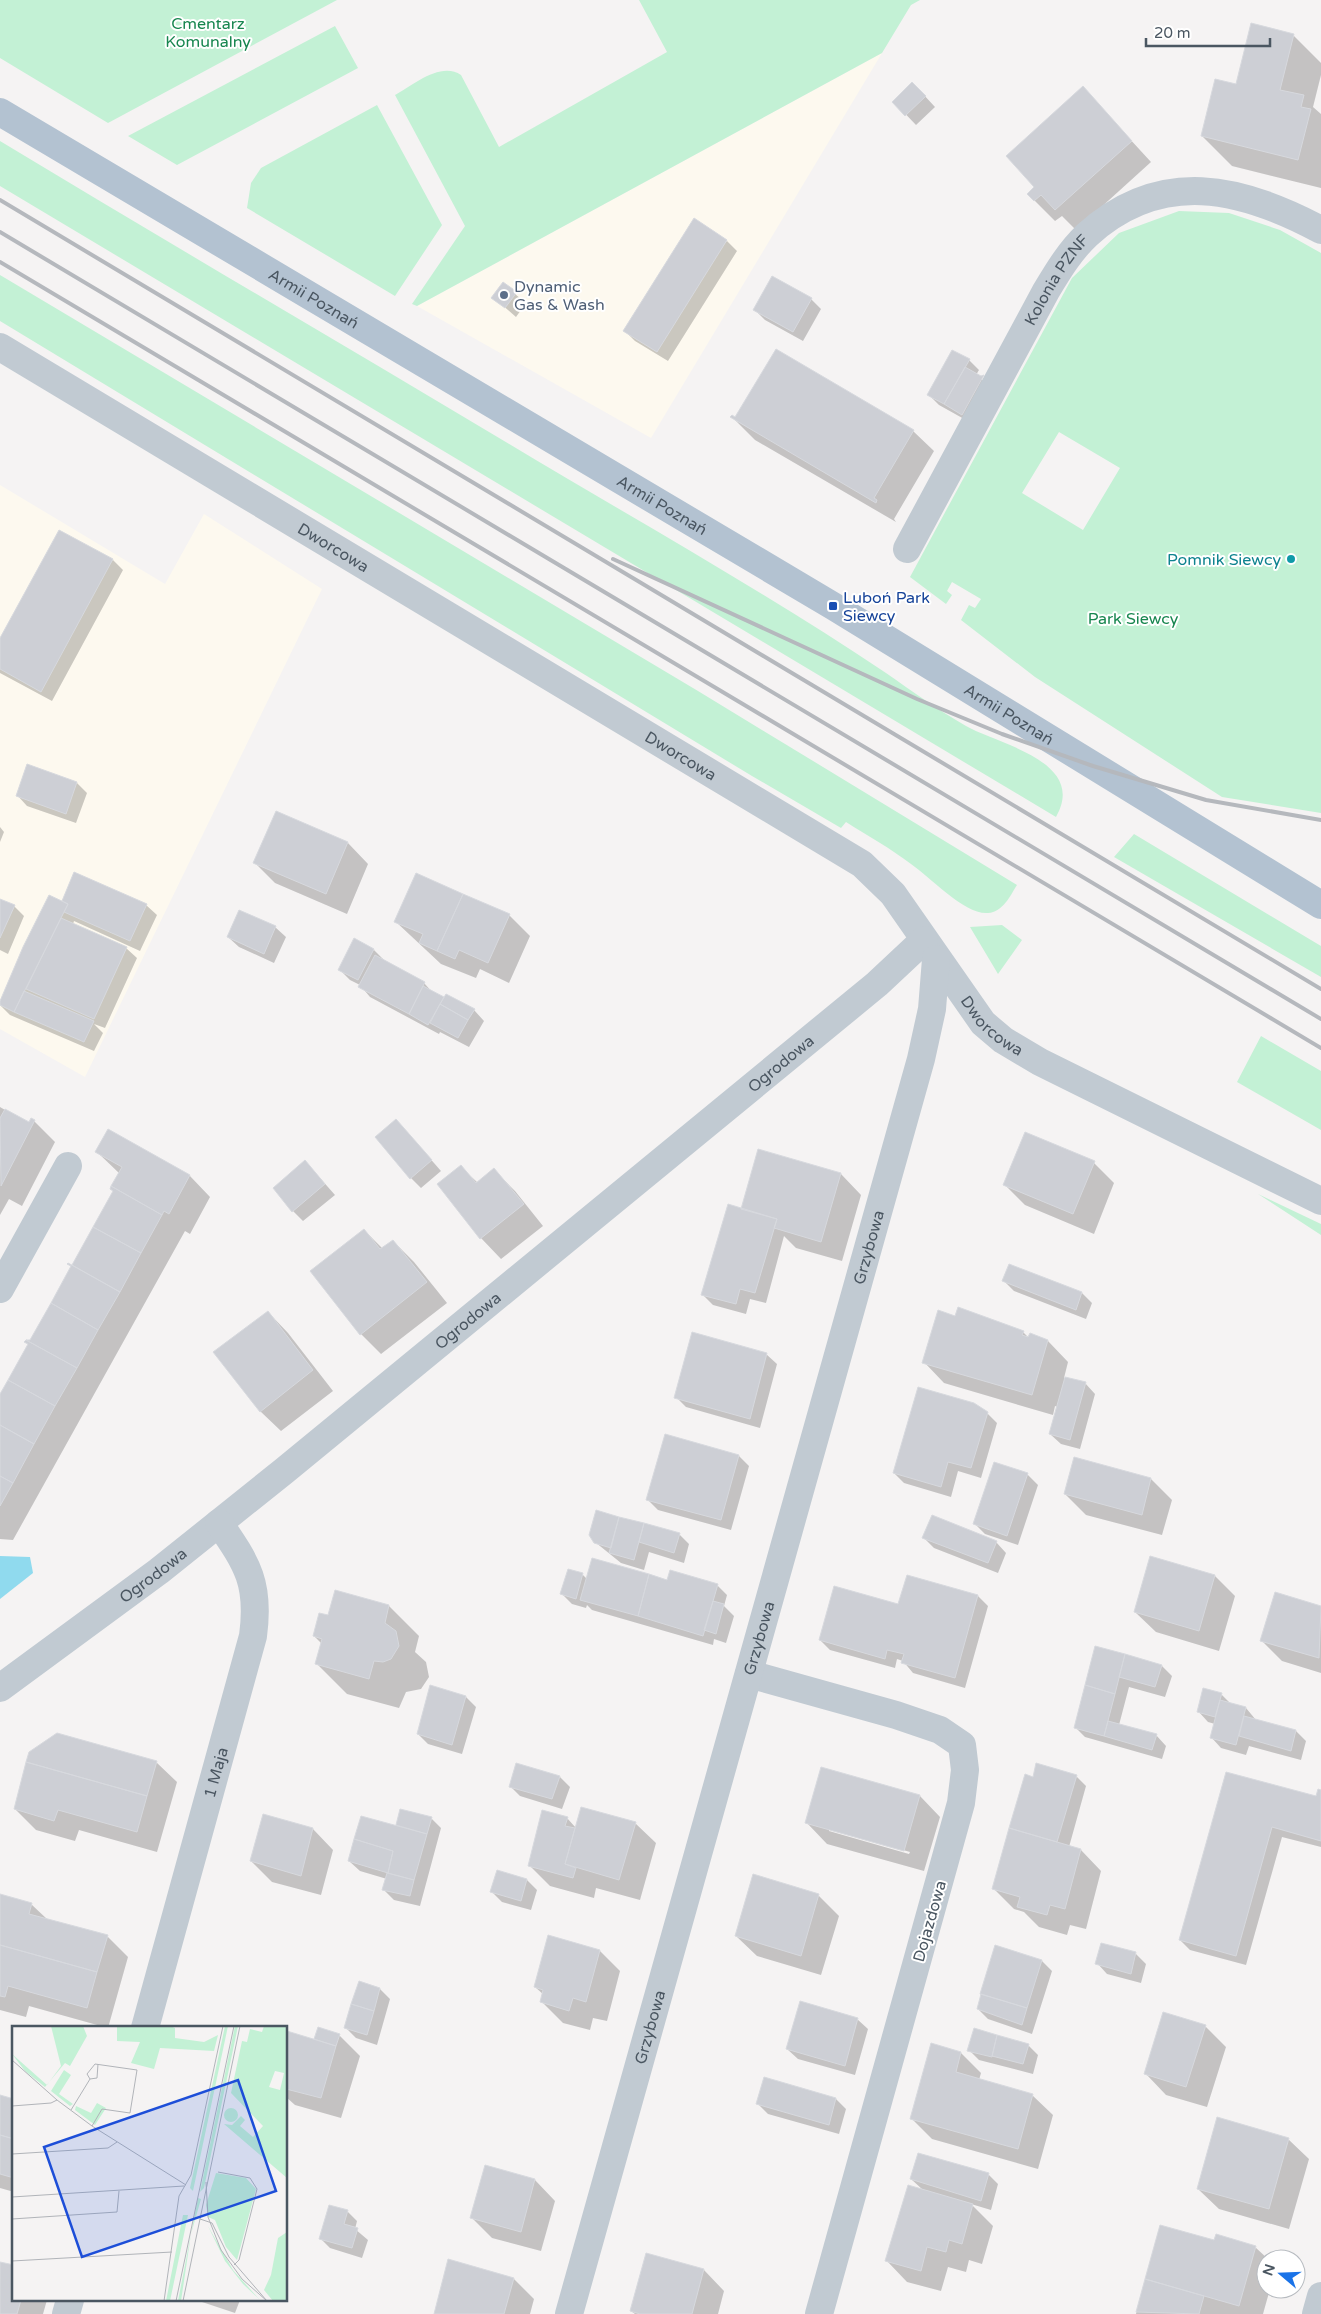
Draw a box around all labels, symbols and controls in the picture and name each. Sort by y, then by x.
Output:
park label: Cmentarz Komunalny [165,14,251,52]
scale bar [1146,15,1270,47]
text: 20 m [1154,24,1191,42]
street label: Kolonia PZNF [1020,230,1093,329]
street label: Armii Poznań [265,265,362,334]
place label: Dynamic Gas & Wash [514,277,605,315]
marker: Dynamic Gas & Wash [498,289,510,301]
street label: Armii Poznań [613,471,711,540]
street label: Dworcowa [294,519,372,577]
place label: Pomnik Siewcy [1167,550,1281,570]
marker: Pomnik Siewcy [1285,553,1297,565]
place label: Luboń Park Siewcy [843,588,930,626]
marker: Luboń Park Siewcy [827,600,839,612]
park label: Park Siewcy [1088,609,1179,629]
street label: Armii Poznań [960,680,1057,750]
street label: Dworcowa [641,727,720,785]
street label: Dworcowa [956,992,1027,1061]
street label: Ogrodowa [744,1031,818,1097]
street label: Grzybowa [849,1208,889,1287]
street label: Ogrodowa [431,1288,505,1354]
street label: Ogrodowa [116,1544,191,1608]
street label: Grzybowa [740,1599,779,1678]
street label: 1 Maja [200,1745,233,1800]
street label: Dojazdowa [909,1878,951,1964]
street label: Grzybowa [631,1988,670,2067]
inset map [12,2026,288,2302]
north arrow [1256,2249,1306,2299]
text: N [1259,2262,1279,2278]

